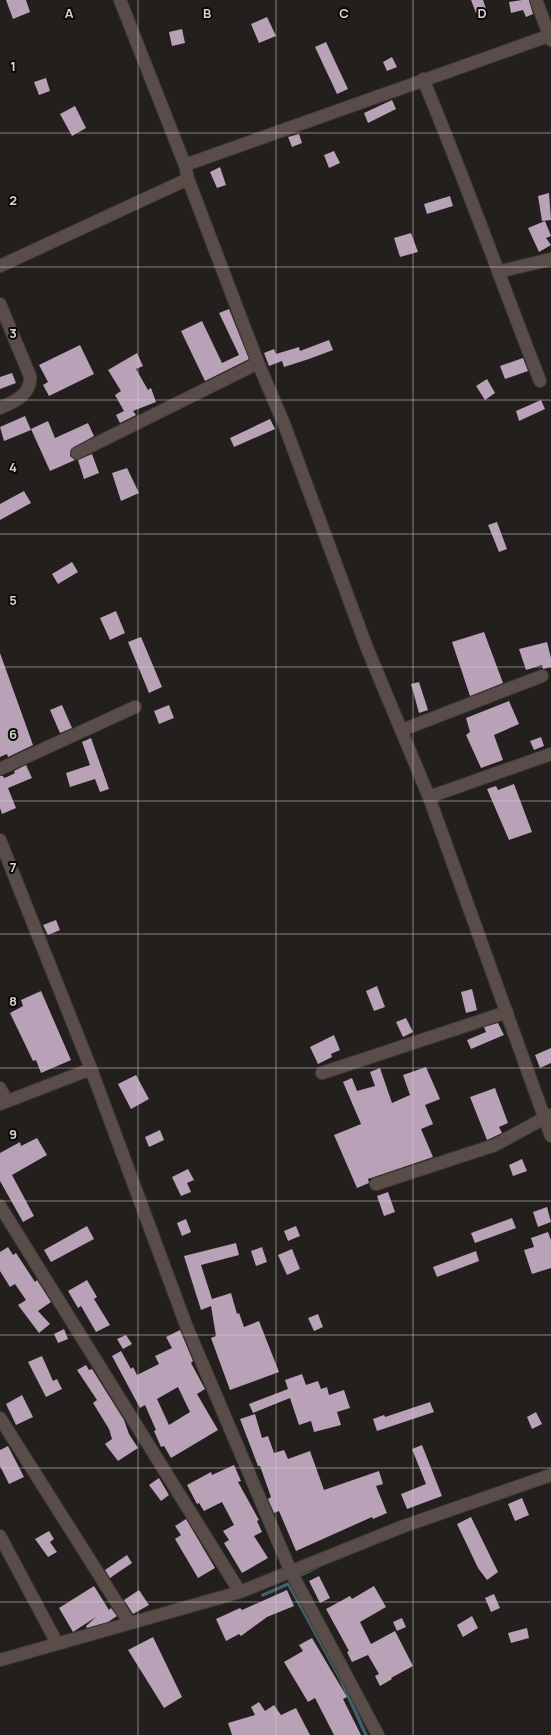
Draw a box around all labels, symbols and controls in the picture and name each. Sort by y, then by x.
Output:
text: A [65,4,74,22]
text: B [203,4,211,22]
text: C [339,4,349,22]
text: D [477,4,487,22]
text: 1 [10,57,16,75]
text: 2 [9,191,17,209]
text: 3 [9,324,17,342]
text: 4 [9,458,17,476]
text: 5 [9,591,17,609]
text: 6 [9,725,17,743]
text: 7 [10,858,17,876]
text: 8 [9,992,17,1010]
text: 9 [9,1125,17,1143]

